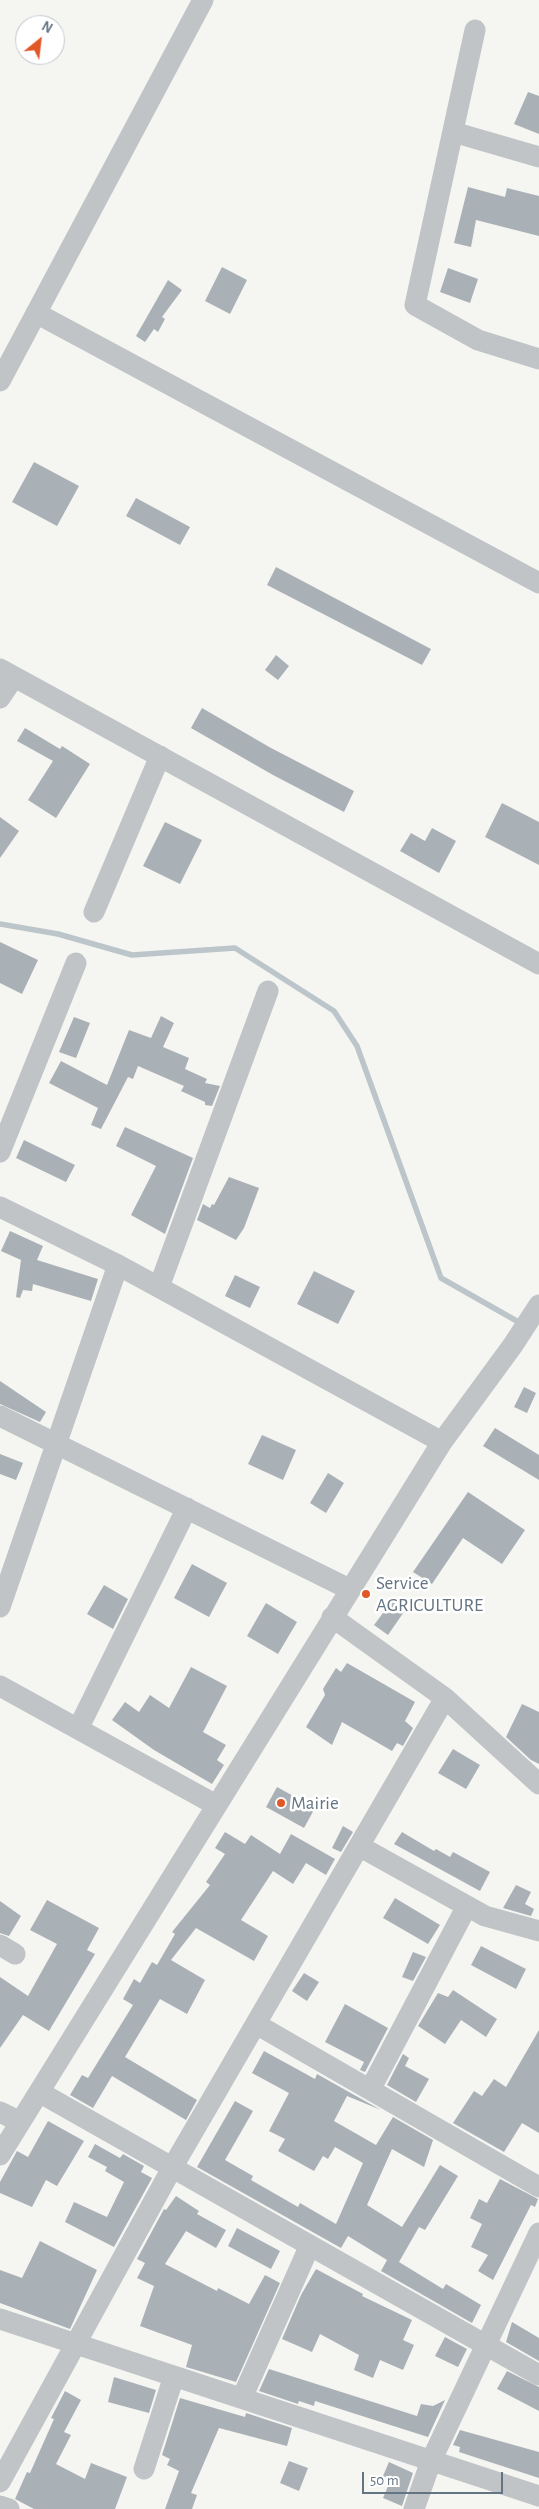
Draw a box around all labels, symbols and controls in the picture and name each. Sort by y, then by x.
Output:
north arrow [15,15,65,65]
text: N [39,19,54,36]
place label: Service AGRICULTURE [376,1572,483,1616]
marker: Service AGRICULTURE [360,1588,372,1600]
place label: Mairie [291,1792,339,1814]
marker: Mairie [275,1797,287,1809]
scale bar [364,2462,505,2494]
text: 50 m [370,2473,399,2488]

